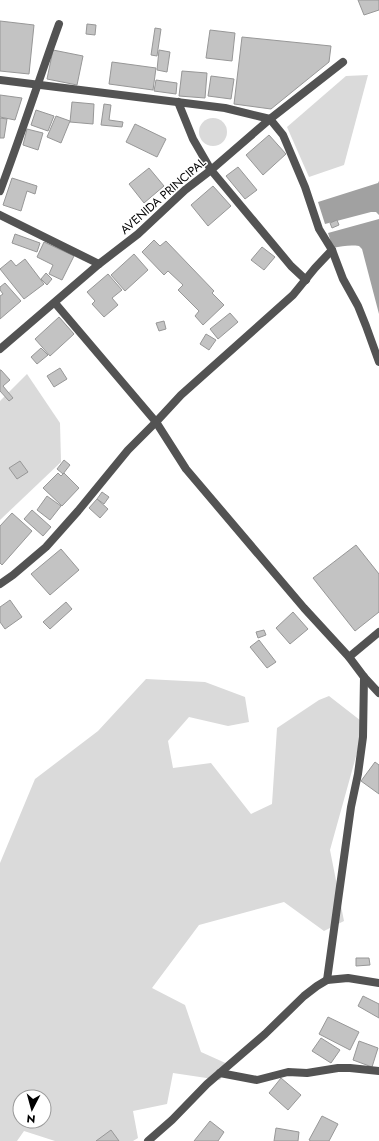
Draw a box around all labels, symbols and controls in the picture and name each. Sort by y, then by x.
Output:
street label: AVENIDA PRINCIPAL [116,153,210,238]
north arrow [12,1089,52,1129]
text: N [26,1111,36,1127]

